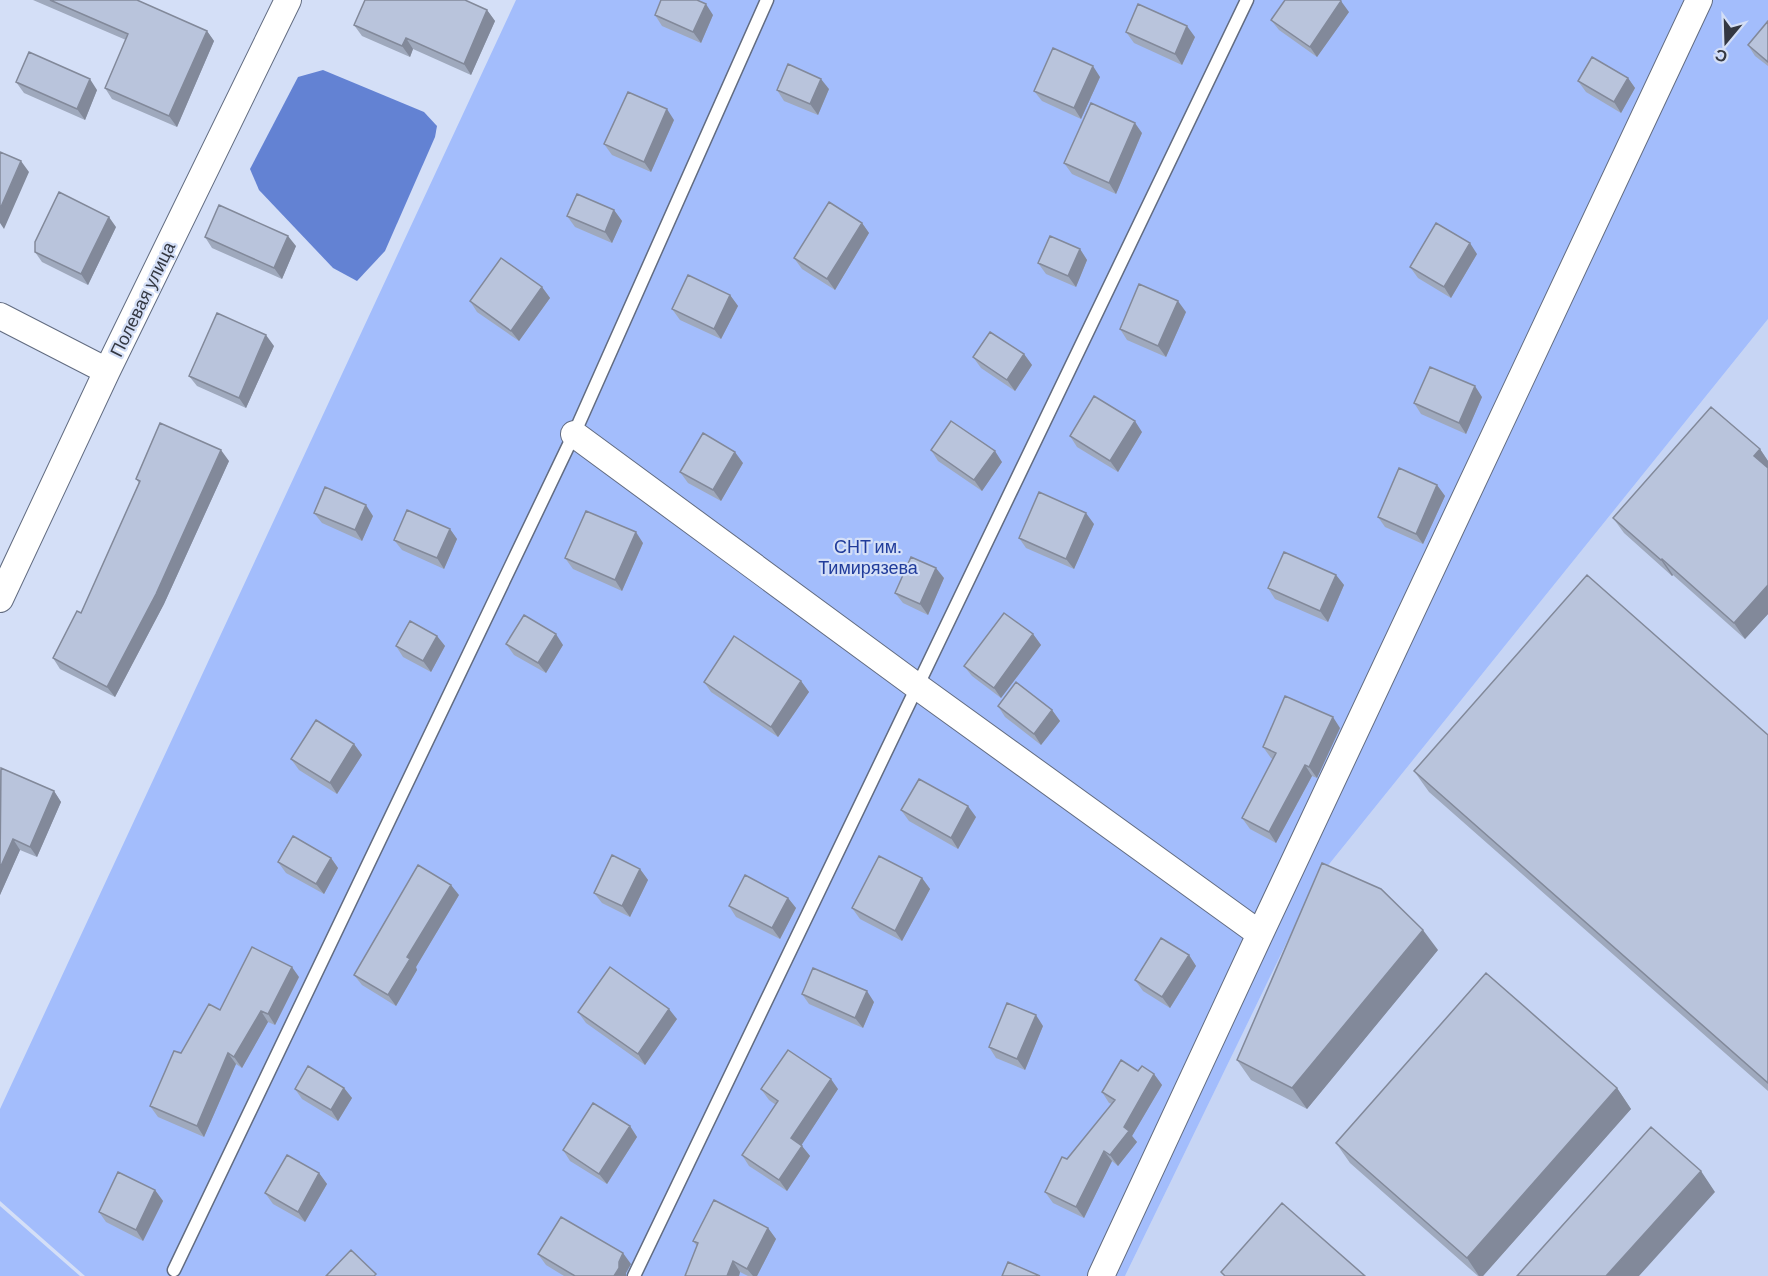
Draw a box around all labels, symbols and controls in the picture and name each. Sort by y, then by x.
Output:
north arrow [1696,12,1756,72]
text: С [1712,46,1730,68]
street label: Полевая улица [105,237,180,360]
park label: СНТ им. Тимирязева [818,535,919,578]

